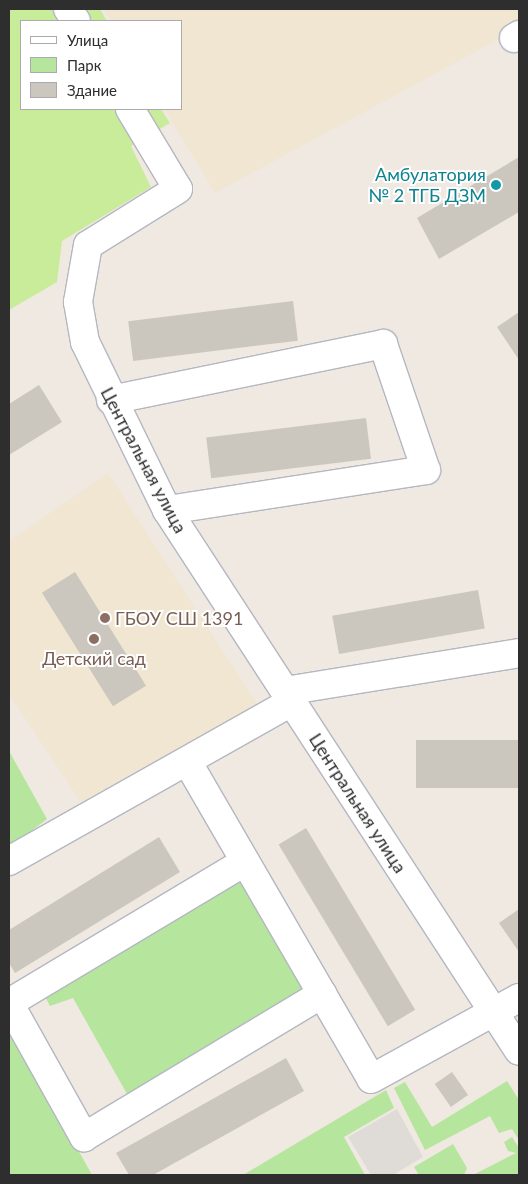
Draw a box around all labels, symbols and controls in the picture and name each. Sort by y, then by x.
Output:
legend [20,20,182,110]
text: Улица [67,31,108,49]
text: Парк [67,56,101,74]
text: Здание [67,81,117,99]
place label: Амбулатория № 2 ТГБ ДЗМ [368,164,486,206]
marker: Амбулатория № 2 ТГБ ДЗМ [490,179,502,191]
street label: Центральная улица [96,383,192,537]
place label: ГБОУ СШ 1391 [115,607,243,629]
marker: ГБОУ СШ 1391 [99,612,111,624]
marker: Детский сад [88,633,100,645]
place label: Детский сад [42,647,146,669]
street label: Центральная улица [305,729,411,877]

